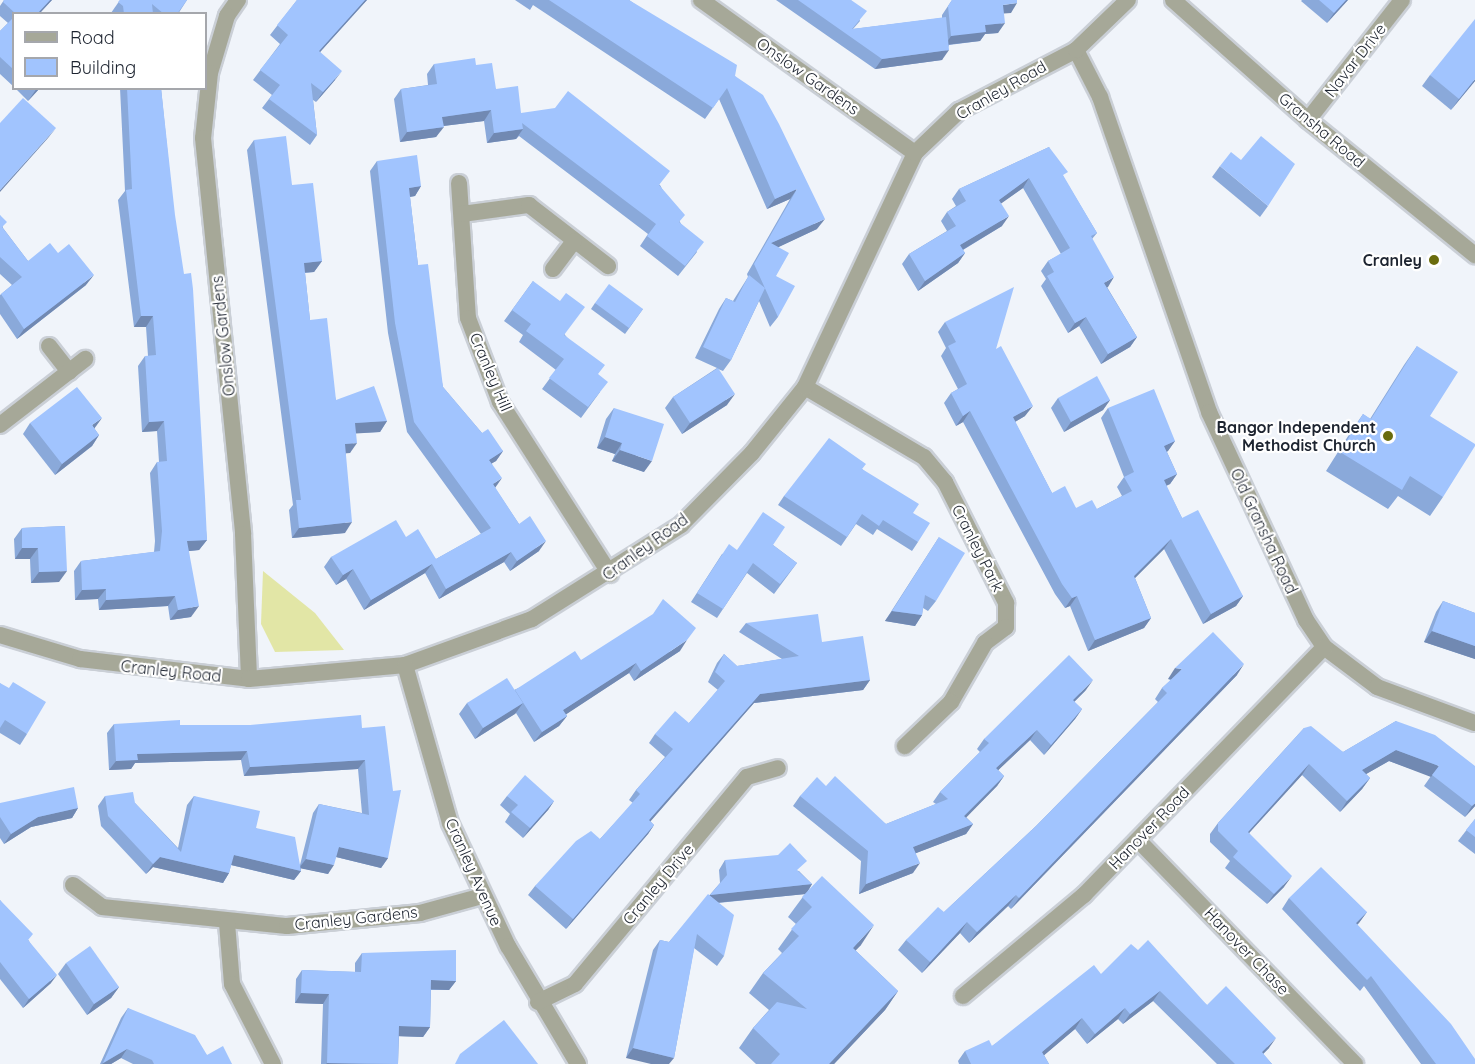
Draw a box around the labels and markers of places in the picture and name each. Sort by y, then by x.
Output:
place label: Cranley [1363,250,1422,270]
marker: Cranley [1427,253,1441,267]
place label: Bangor Independent Methodist Church [1217,417,1376,455]
marker: Bangor Independent Methodist Church [1381,429,1395,443]

